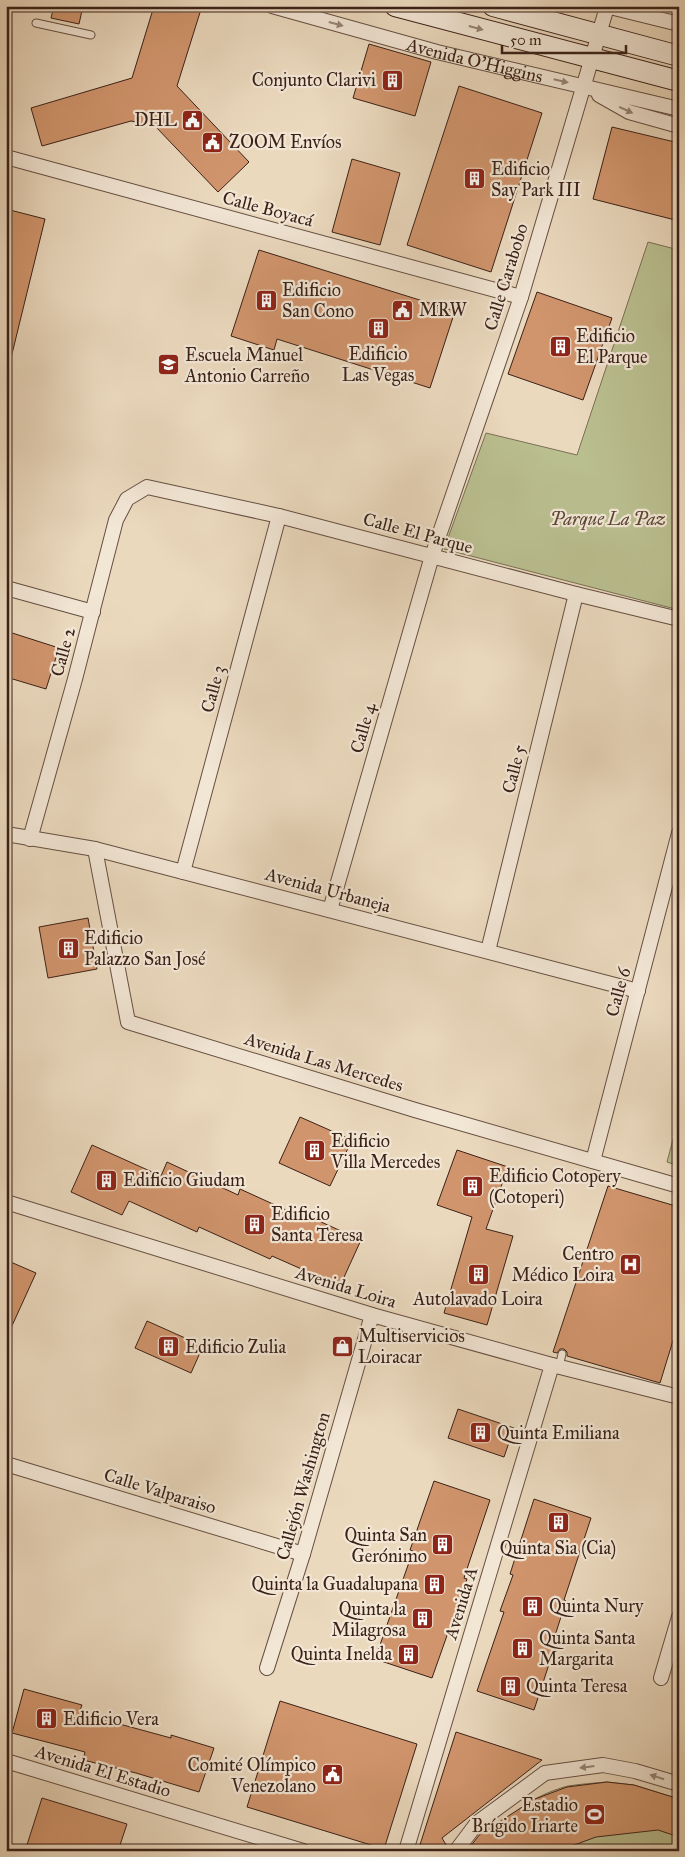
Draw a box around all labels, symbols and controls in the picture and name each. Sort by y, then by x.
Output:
one-way arrow [328,21,343,29]
scale bar [502,22,626,54]
one-way arrow [469,24,484,32]
text: 50 m [510,31,542,49]
street label: Avenida O'Higgins [403,33,545,88]
building icon: Conjunto Clarivi [380,68,404,92]
place label: Conjunto Clarivi [252,69,376,91]
one-way arrow [553,77,568,85]
one-way arrow [619,106,633,114]
public building icon: DHL [181,108,205,132]
place label: DHL [134,109,178,131]
public building icon: ZOOM Envíos [201,130,225,154]
place label: ZOOM Envíos [229,131,342,153]
place label: Edificio Say Park III [491,158,581,201]
building icon: Edificio Say Park III [463,167,487,191]
street label: Calle Boyacá [220,186,316,232]
street label: Calle Carabobo [479,221,533,333]
place label: Edificio San Cono [282,279,354,322]
building icon: Edificio San Cono [254,288,278,312]
public building icon: MRW [391,298,415,322]
place label: MRW [419,299,467,321]
building icon: Edificio Las Vegas [366,317,390,341]
place label: Edificio El Parque [576,325,648,369]
building icon: Edificio El Parque [548,334,572,358]
place label: Edificio Las Vegas [342,343,414,387]
place label: Escuela Manuel Antonio Carreño [184,344,310,387]
school or university icon: Escuela Manuel Antonio Carreño [157,353,181,377]
street label: Calle El Parque [361,508,475,559]
park label: Parque La Paz [550,508,666,530]
street label: Calle 2 [46,625,80,679]
street label: Calle 3 [196,663,230,715]
street label: Calle 4 [345,700,381,756]
street label: Calle 5 [497,742,531,796]
street label: Avenida Urbaneja [262,862,393,917]
place label: Edificio Palazzo San José [84,927,206,971]
building icon: Edificio Palazzo San José [56,936,80,960]
street label: Calle 6 [601,964,635,1019]
street label: Avenida Las Mercedes [241,1027,406,1097]
place label: Edificio Villa Mercedes [330,1130,440,1173]
building icon: Edificio Villa Mercedes [303,1139,327,1163]
place label: Edificio Cotopery (Cotoperi) [489,1165,621,1209]
building icon: Edificio Giudam [95,1168,119,1192]
place label: Edificio Giudam [123,1169,245,1191]
building icon: Edificio Cotopery (Cotoperi) [461,1174,485,1198]
place label: Edificio Santa Teresa [271,1203,364,1246]
building icon: Edificio Santa Teresa [243,1212,267,1236]
place label: Centro Médico Loira [512,1243,614,1286]
hospital icon: Centro Médico Loira [618,1252,642,1276]
street label: Avenida Loira [292,1261,399,1313]
building icon: Autolavado Loira [466,1262,490,1286]
place label: Autolavado Loira [412,1288,543,1310]
place label: Multiservicios Loiracar [358,1325,465,1368]
shop icon: Multiservicios Loiracar [330,1334,354,1358]
building icon: Edificio Zulia [157,1335,181,1359]
place label: Edificio Zulia [185,1336,286,1358]
street label: Callejón Washington [271,1409,336,1563]
building icon: Quinta Emiliana [469,1421,493,1445]
place label: Quinta Emiliana [497,1422,620,1444]
street label: Calle Valparaiso [101,1463,219,1519]
building icon: Quinta Sia (Cia) [546,1511,570,1535]
place label: Quinta San Gerónimo [345,1524,427,1567]
building icon: Quinta San Gerónimo [431,1533,455,1557]
place label: Quinta Sia (Cia) [500,1537,616,1560]
street label: Avenida A [439,1564,482,1643]
building icon: Quinta la Guadalupana [422,1572,446,1596]
place label: Quinta la Guadalupana [252,1573,418,1595]
building icon: Quinta Nury [521,1594,545,1618]
place label: Quinta Nury [549,1595,644,1617]
place label: Quinta la Milagrosa [332,1598,406,1642]
building icon: Quinta la Milagrosa [410,1607,434,1631]
place label: Quinta Santa Margarita [539,1627,636,1671]
building icon: Quinta Santa Margarita [511,1636,535,1660]
building icon: Quinta Inelda [396,1642,420,1666]
place label: Quinta Inelda [291,1643,392,1665]
building icon: Quinta Teresa [498,1674,522,1698]
place label: Quinta Teresa [526,1675,628,1697]
building icon: Edificio Vera [35,1707,59,1731]
place label: Edificio Vera [63,1708,159,1730]
street label: Avenida El Estadio [32,1740,173,1802]
place label: Comité Olímpico Venezolano [187,1754,316,1797]
public building icon: Comité Olímpico Venezolano [320,1763,344,1787]
one-way arrow [578,1763,594,1771]
one-way arrow [649,1773,664,1781]
place label: Estadio Brígido Iriarte [471,1794,578,1838]
sports icon: Estadio Brígido Iriarte [582,1803,606,1827]

